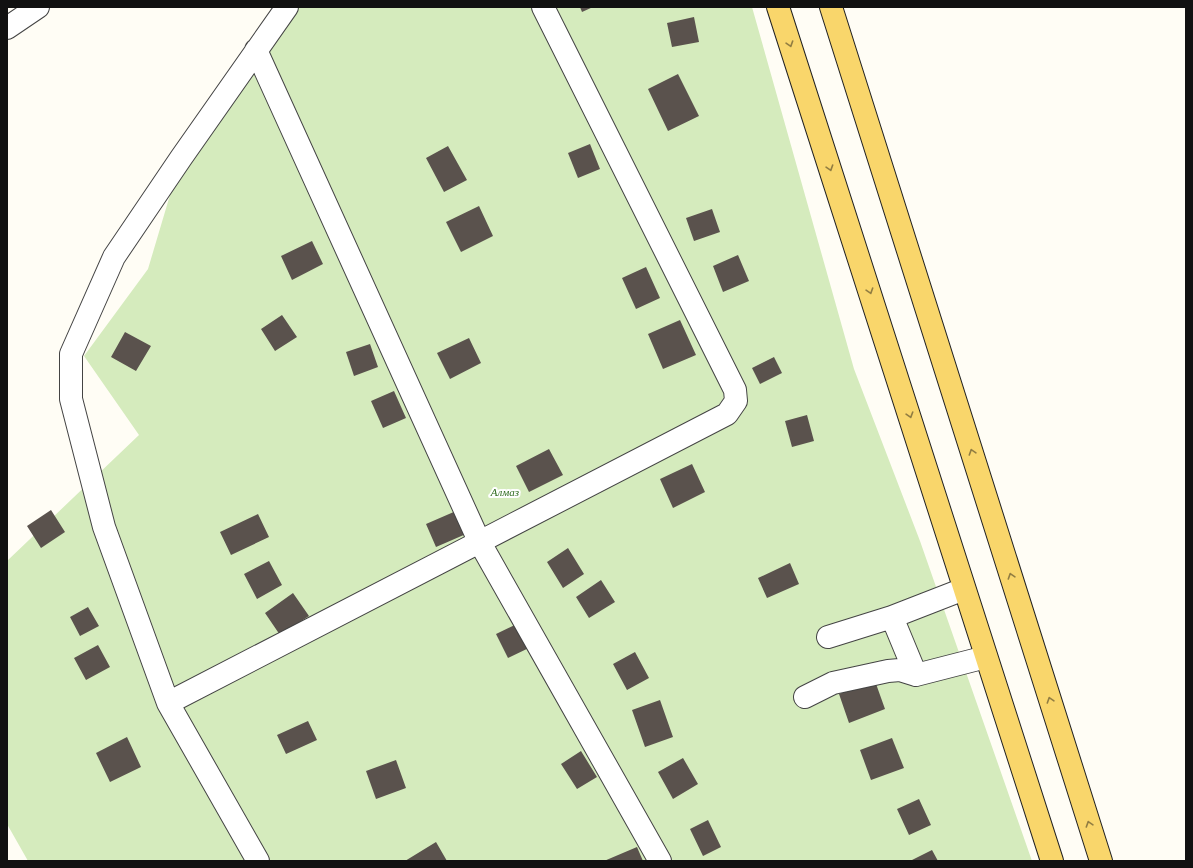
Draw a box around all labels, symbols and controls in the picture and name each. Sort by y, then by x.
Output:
one-way arrow [785,40,794,47]
one-way arrow [826,164,834,171]
one-way arrow [866,288,874,295]
one-way arrow [905,412,914,419]
one-way arrow [968,449,977,456]
park label: Алмаз [490,486,519,498]
one-way arrow [1007,573,1016,580]
one-way arrow [1046,697,1055,704]
one-way arrow [1086,820,1094,827]

